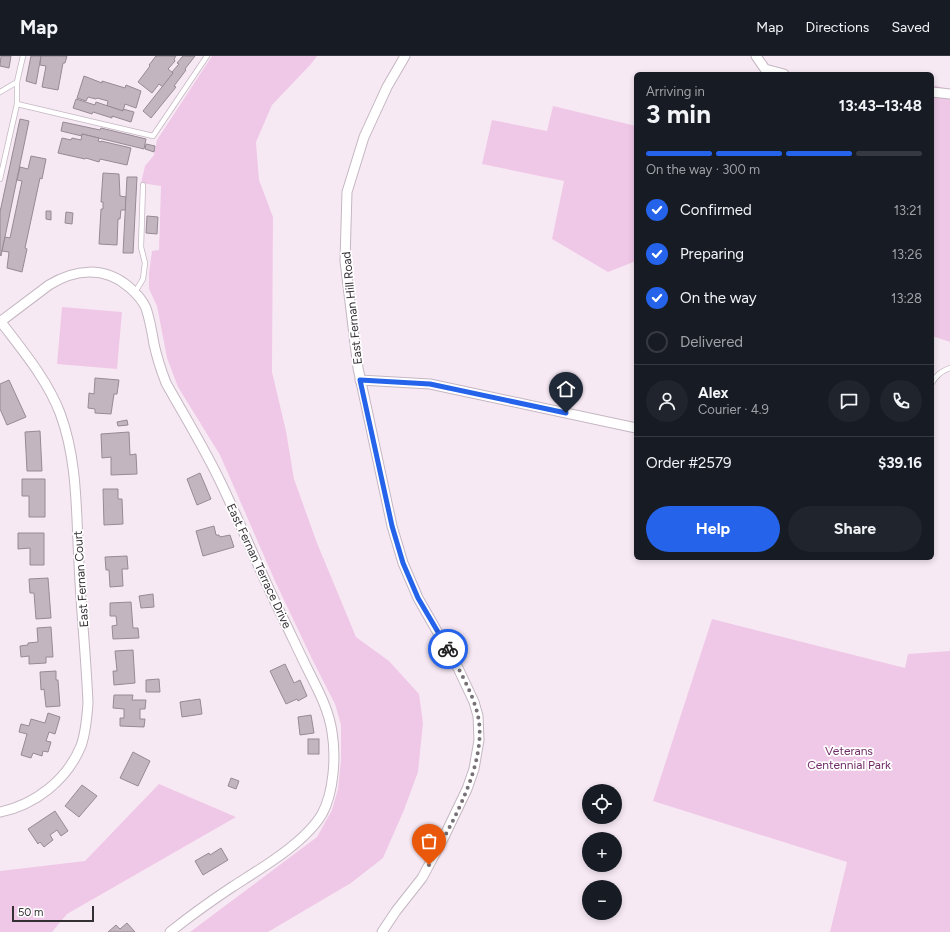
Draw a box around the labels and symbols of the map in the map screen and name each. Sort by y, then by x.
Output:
street label: East Fernan Hill Road [339,251,365,365]
pin [549,372,583,413]
street label: East Fernan Terrace Drive [224,501,294,631]
street label: East Fernan Court [71,530,91,628]
courier [428,629,468,669]
park label: Veterans Centennial Park [807,744,891,772]
pin [412,824,446,865]
scale bar [12,904,94,923]

